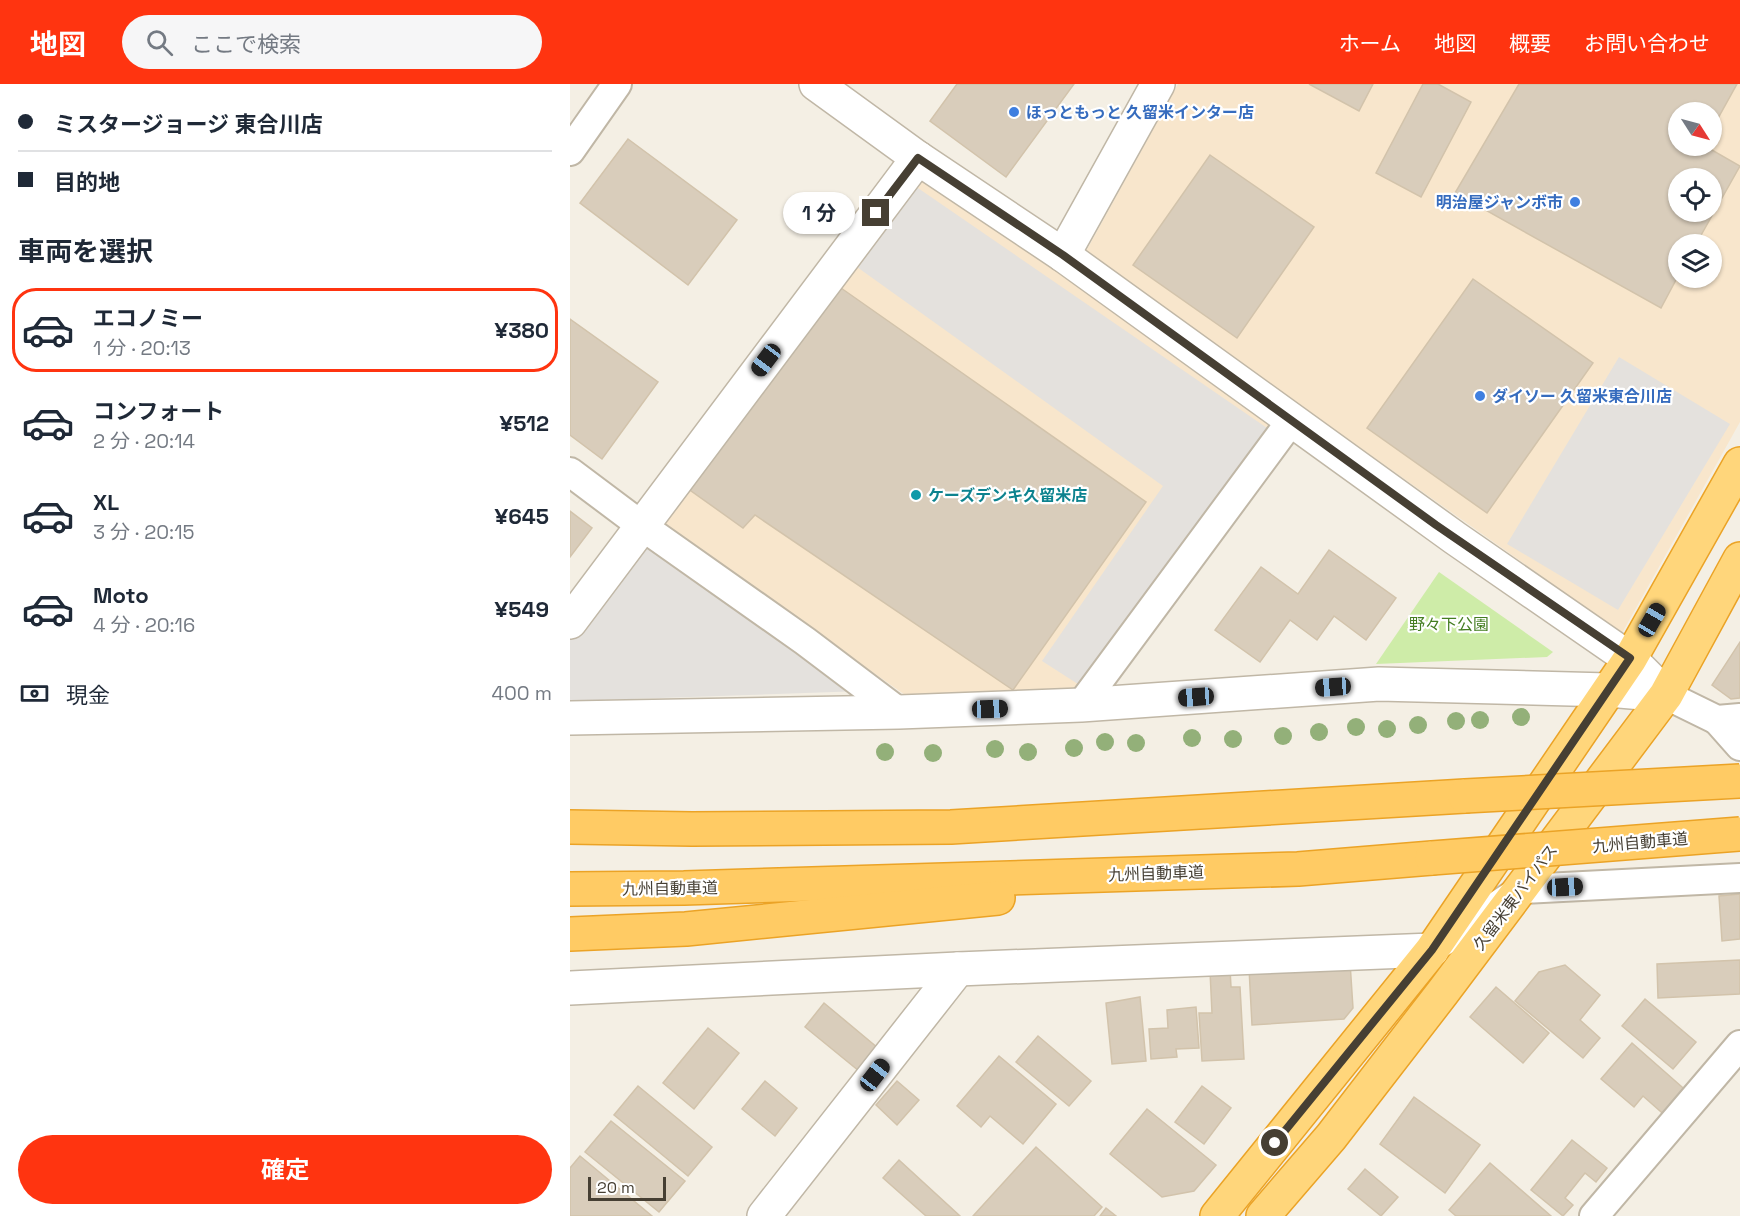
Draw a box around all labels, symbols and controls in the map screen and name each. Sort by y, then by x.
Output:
search box [122,15,542,69]
text: 地図 [30,26,86,62]
icon: search [143,26,176,59]
text: ここで検索 [191,30,301,58]
text: ホーム [1339,30,1401,57]
text: 地図 [1434,30,1476,57]
text: 概要 [1509,30,1551,57]
text: お問い合わせ [1584,30,1710,57]
place label: ほっともっと 久留米インター店 [1026,102,1254,123]
north arrow [1668,102,1722,156]
map controls [1668,102,1722,288]
marker: ほっともっと 久留米インター店 [1007,105,1021,119]
text: ミスタージョージ 東合川店 [54,110,323,138]
text: 目的地 [54,168,120,196]
button: locate [1668,168,1722,222]
callout: 1 分 [783,192,855,234]
place label: 明治屋ジャンボ市 [1436,192,1563,213]
marker: 明治屋ジャンボ市 [1568,195,1582,209]
route end [862,199,889,226]
text: 1 分 [802,200,836,226]
text: 車両を選択 [18,234,153,269]
button: layers [1668,234,1722,288]
icon: car [21,303,75,357]
text: エコノミー [93,304,203,332]
text: ¥380 [495,316,549,344]
text: 1 分 · 20:13 [93,335,191,361]
car [748,340,784,380]
place label: ダイソー 久留米東合川店 [1492,386,1672,407]
marker: ダイソー 久留米東合川店 [1473,389,1487,403]
icon: car [21,396,75,450]
text: コンフォート [93,397,224,425]
text: ¥512 [500,409,549,437]
text: 2 分 · 20:14 [93,428,195,454]
place label: ケーズデンキ久留米店 [928,485,1087,506]
text: XL [93,488,119,516]
marker: ケーズデンキ久留米店 [909,488,923,502]
icon: car [21,489,75,543]
text: ¥645 [495,502,549,530]
text: 3 分 · 20:15 [93,519,195,545]
text: Moto [93,581,149,609]
icon: car [21,582,75,636]
text: ¥549 [495,595,549,623]
car [1635,600,1669,640]
text: 4 分 · 20:16 [93,612,195,638]
park label: 野々下公園 [1409,614,1489,635]
icon: cash [18,677,51,710]
car [1314,677,1352,697]
text: 400 m [492,680,552,706]
text: 現金 [66,681,110,709]
car [1177,687,1215,707]
car [972,699,1008,719]
street label: 九州自動車道 [1591,828,1689,857]
street label: 久留米東バイパス [1469,840,1562,955]
street label: 九州自動車道 [1108,861,1204,886]
street label: 九州自動車道 [622,877,718,900]
car [1547,877,1583,897]
car [857,1055,893,1095]
route start [1261,1129,1288,1156]
button: 確定 [18,1135,552,1204]
scale bar [588,1174,666,1202]
text: 20 m [597,1177,635,1198]

